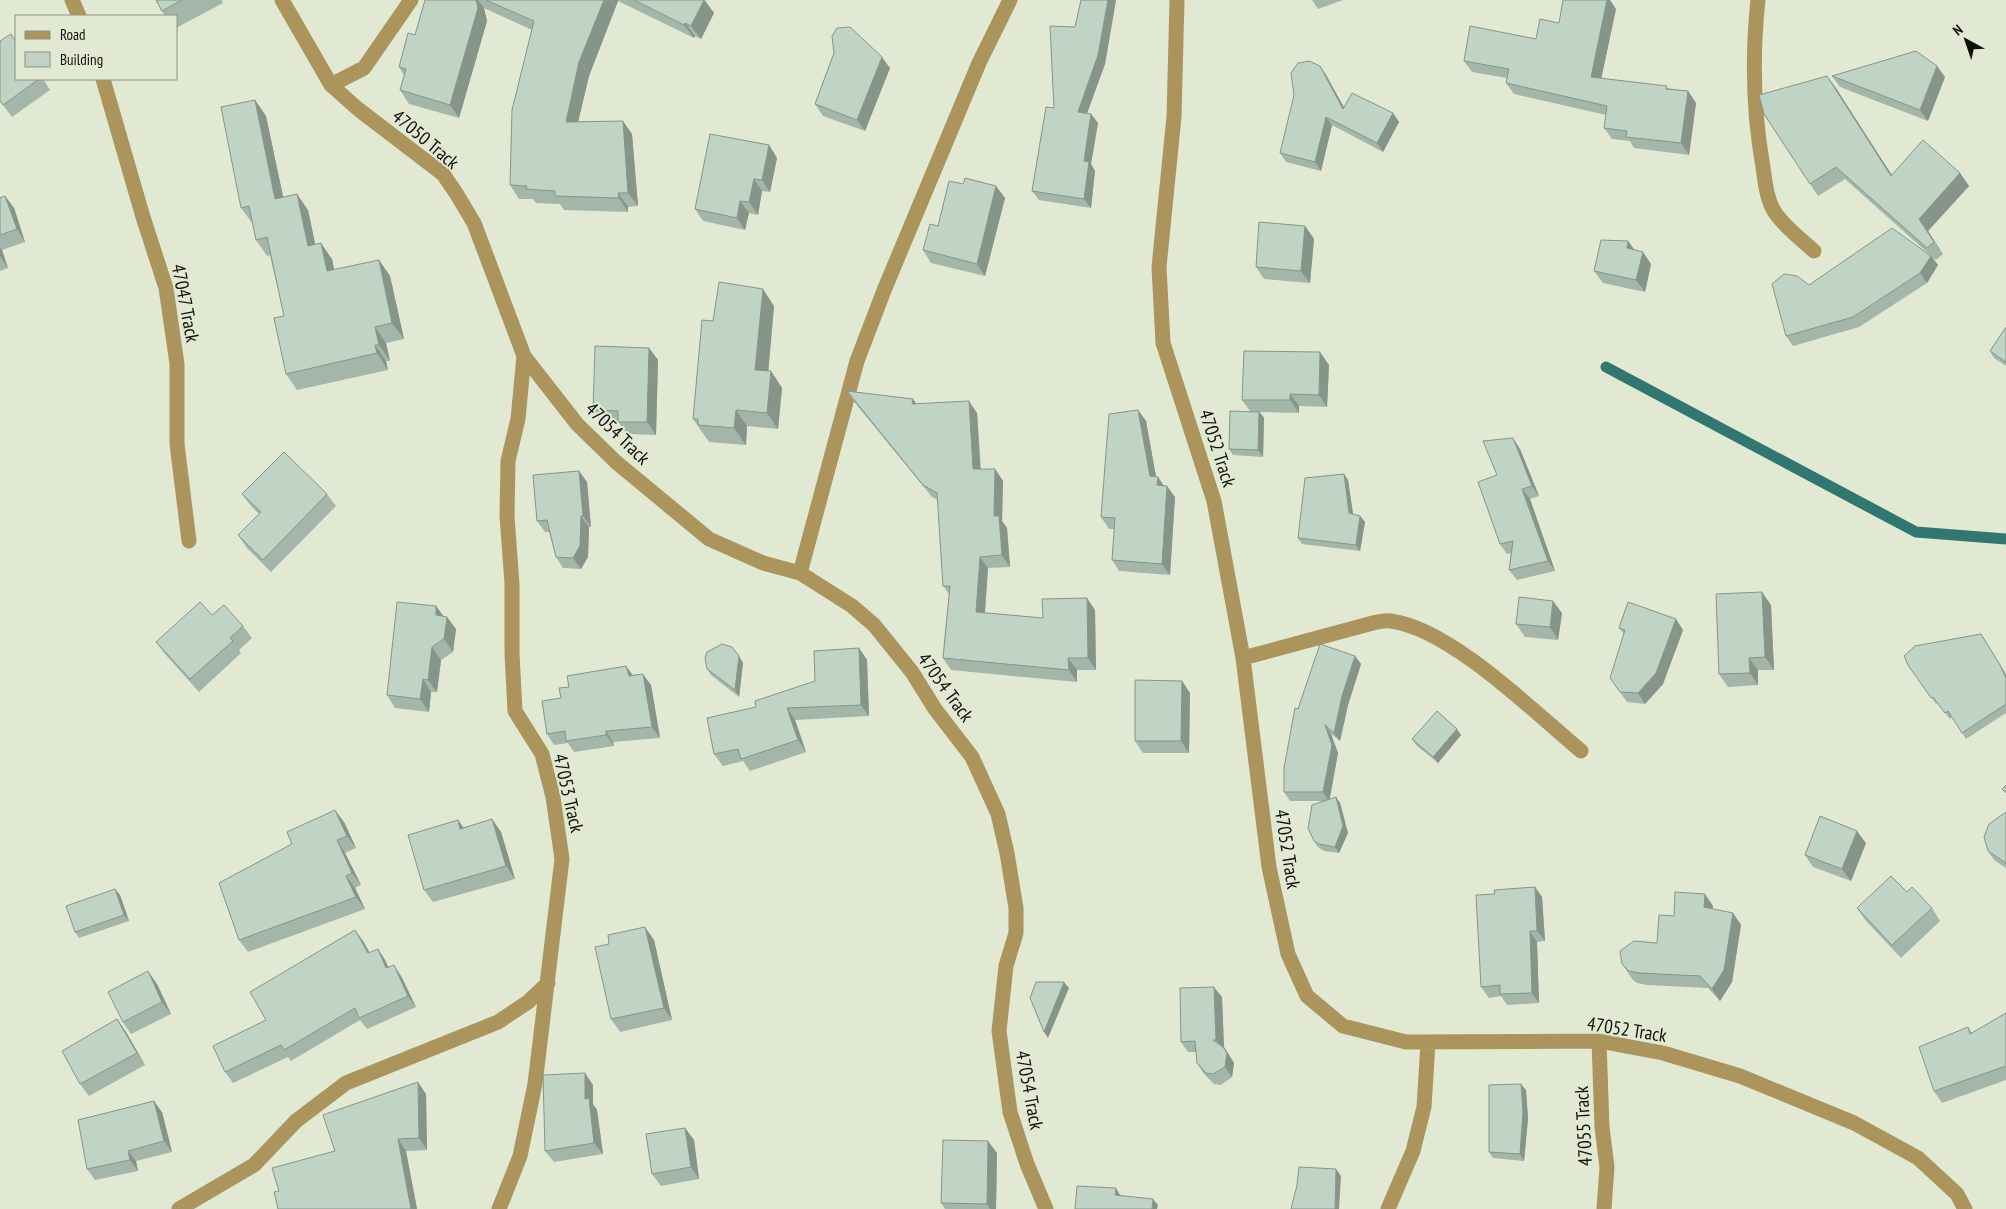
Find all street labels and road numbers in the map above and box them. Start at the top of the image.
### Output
street label: 47050 Track [388,104,465,174]
street label: 47047 Track [167,262,205,345]
street label: 47054 Track [581,397,656,470]
street label: 47052 Track [1194,406,1242,490]
street label: 47054 Track [913,648,980,727]
street label: 47053 Track [548,751,590,835]
street label: 47052 Track [1270,808,1306,891]
street label: 47052 Track [1586,1011,1669,1047]
street label: 47054 Track [1011,1048,1050,1132]
street label: 47055 Track [1569,1085,1597,1167]

